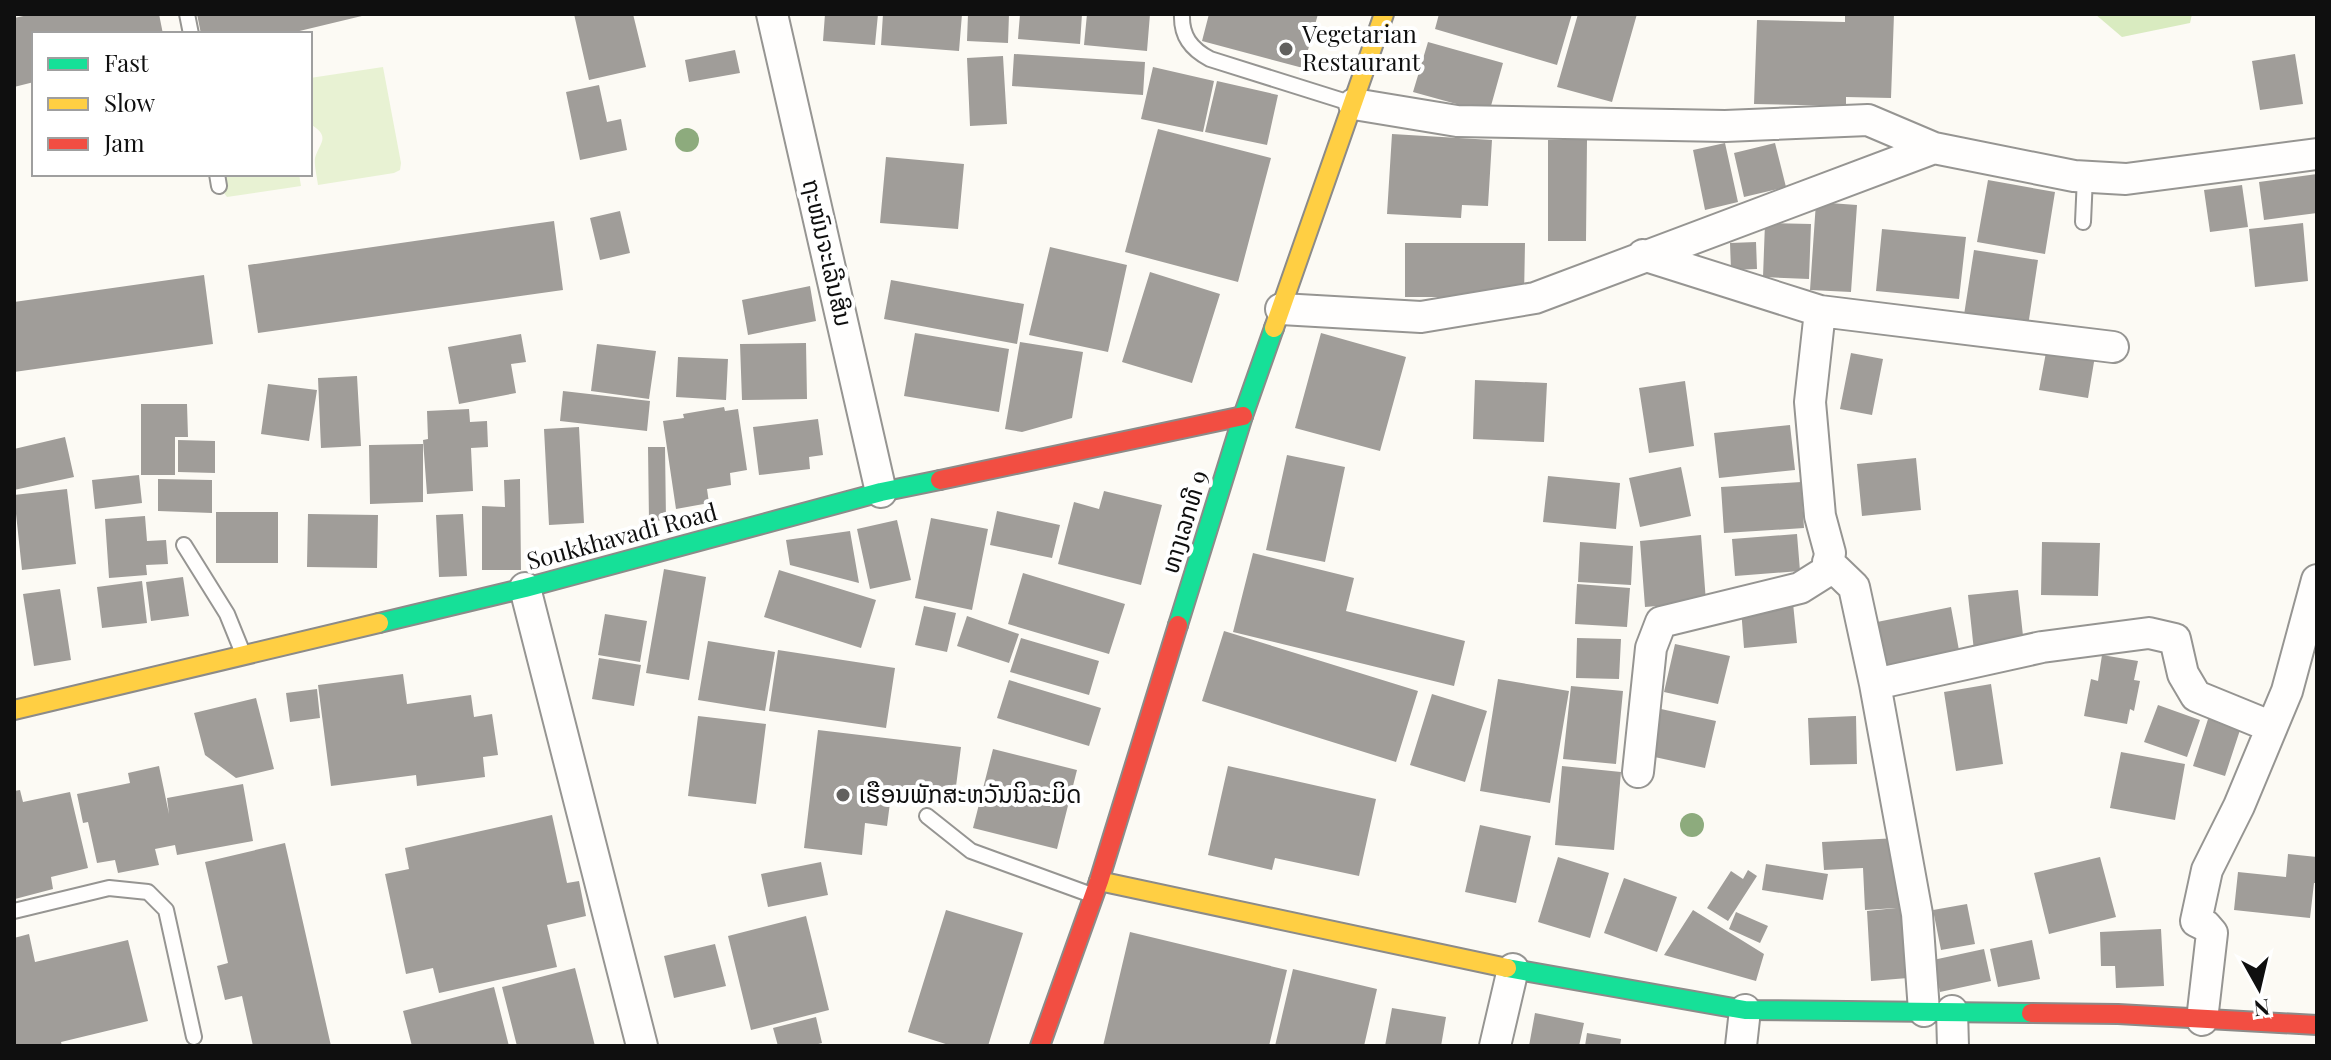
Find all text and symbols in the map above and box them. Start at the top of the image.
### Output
place label: Vegetarian Restaurant [1301,17,1421,77]
legend [32,32,312,176]
marker: Vegetarian Restaurant [1277,40,1295,58]
text: Fast [104,46,149,78]
text: Slow [104,86,156,118]
text: Jam [103,126,145,158]
street label: ຖະໜົນຈະເລີນສິນ [796,176,861,330]
street label: ທາງເລກທີ 9 [1152,466,1214,577]
street label: Soukkhavadi Road [523,494,720,576]
place label: ເຮືອນພັກສະຫວັນນິລະມິດ [859,777,1082,809]
marker: ເຮືອນພັກສະຫວັນນິລະມິດ [834,786,852,804]
north arrow [2219,948,2299,1028]
text: N [2252,993,2272,1025]

